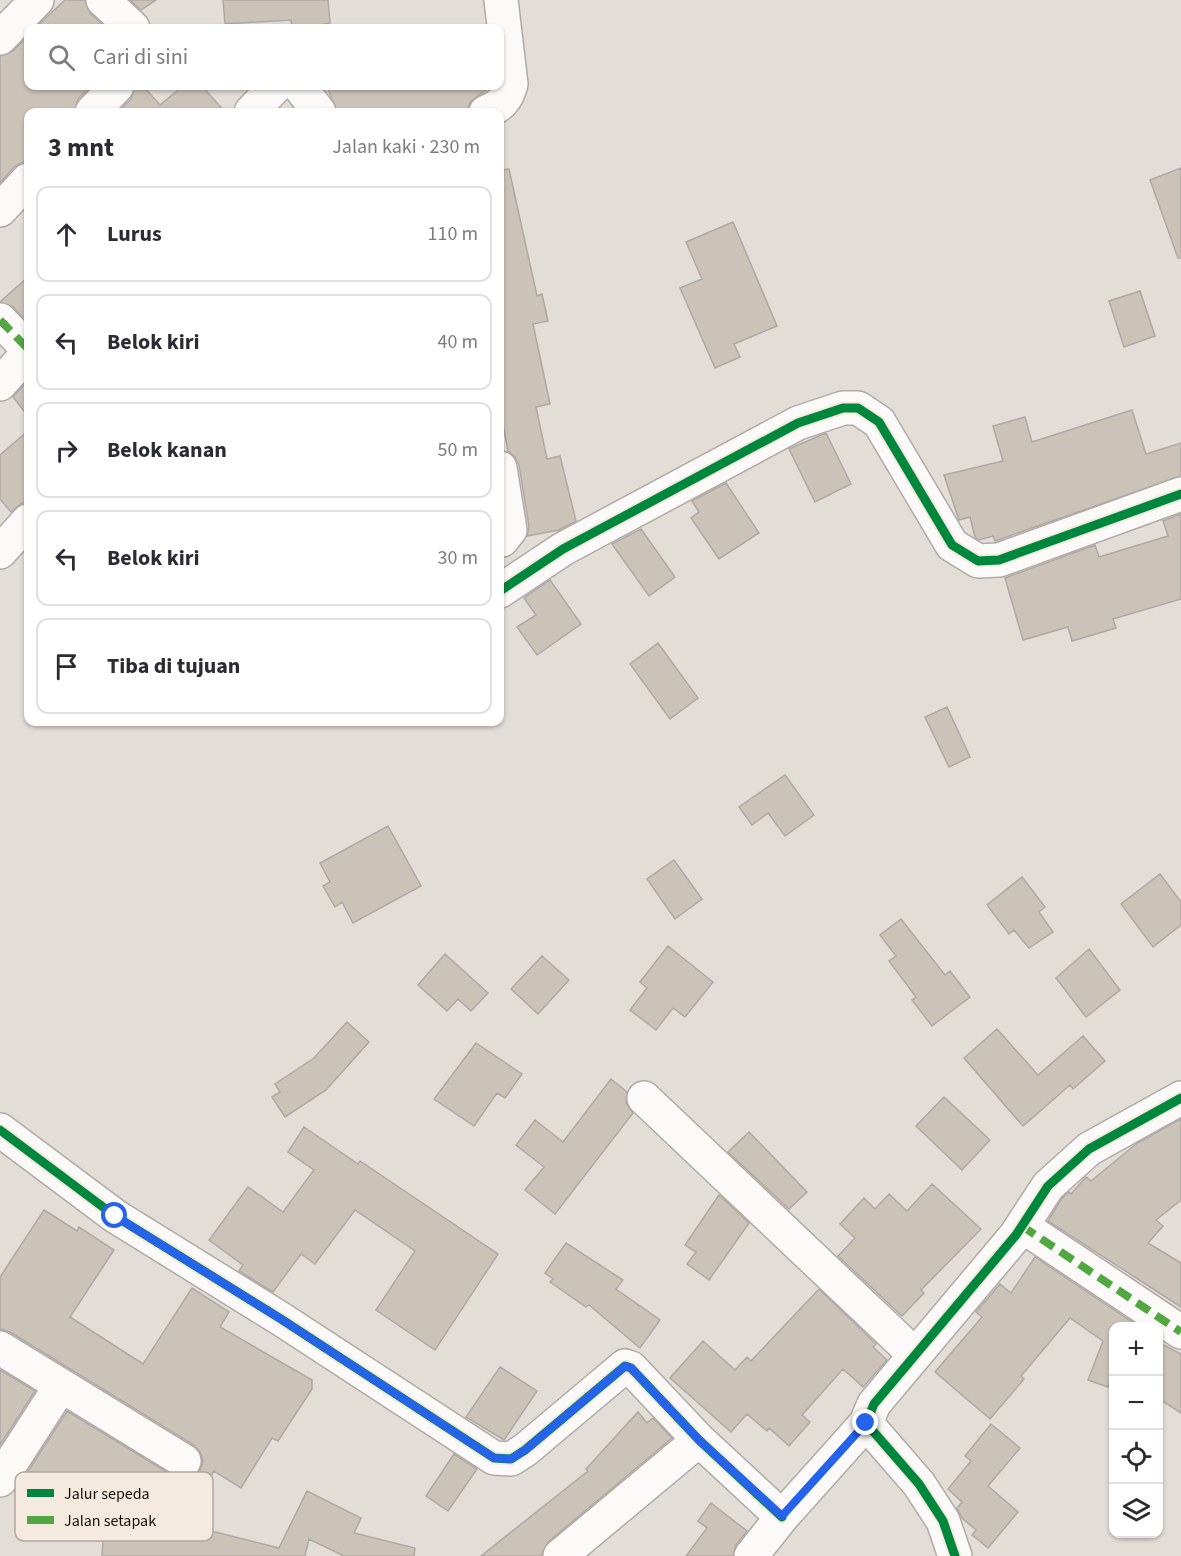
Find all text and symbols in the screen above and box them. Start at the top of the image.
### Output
search box [24,24,504,90]
icon: search [45,41,78,74]
text: Cari di sini [93,41,188,73]
text: 3 mnt [48,129,114,166]
text: Jalan kaki · 230 m [332,133,480,161]
icon: ahead [50,218,83,251]
text: Lurus [107,218,162,250]
text: 110 m [428,220,478,248]
icon: left [50,326,83,359]
text: Belok kiri [107,326,200,358]
text: 40 m [438,328,478,356]
icon: right [50,434,83,467]
text: Belok kanan [107,434,227,466]
text: 50 m [438,436,478,464]
icon: left [50,542,83,575]
text: Belok kiri [107,542,200,574]
text: 30 m [438,544,478,572]
icon: arrive [50,650,83,683]
text: Tiba di tujuan [107,650,240,682]
route start [101,1202,127,1228]
map controls [1109,1322,1163,1538]
button: + [1109,1322,1163,1376]
button: − [1109,1376,1163,1430]
route end [852,1409,878,1435]
button: locate [1109,1430,1163,1484]
legend [15,1472,213,1541]
text: Jalur sepeda [64,1483,150,1505]
button: layers [1109,1484,1163,1538]
text: Jalan setapak [64,1510,156,1532]

